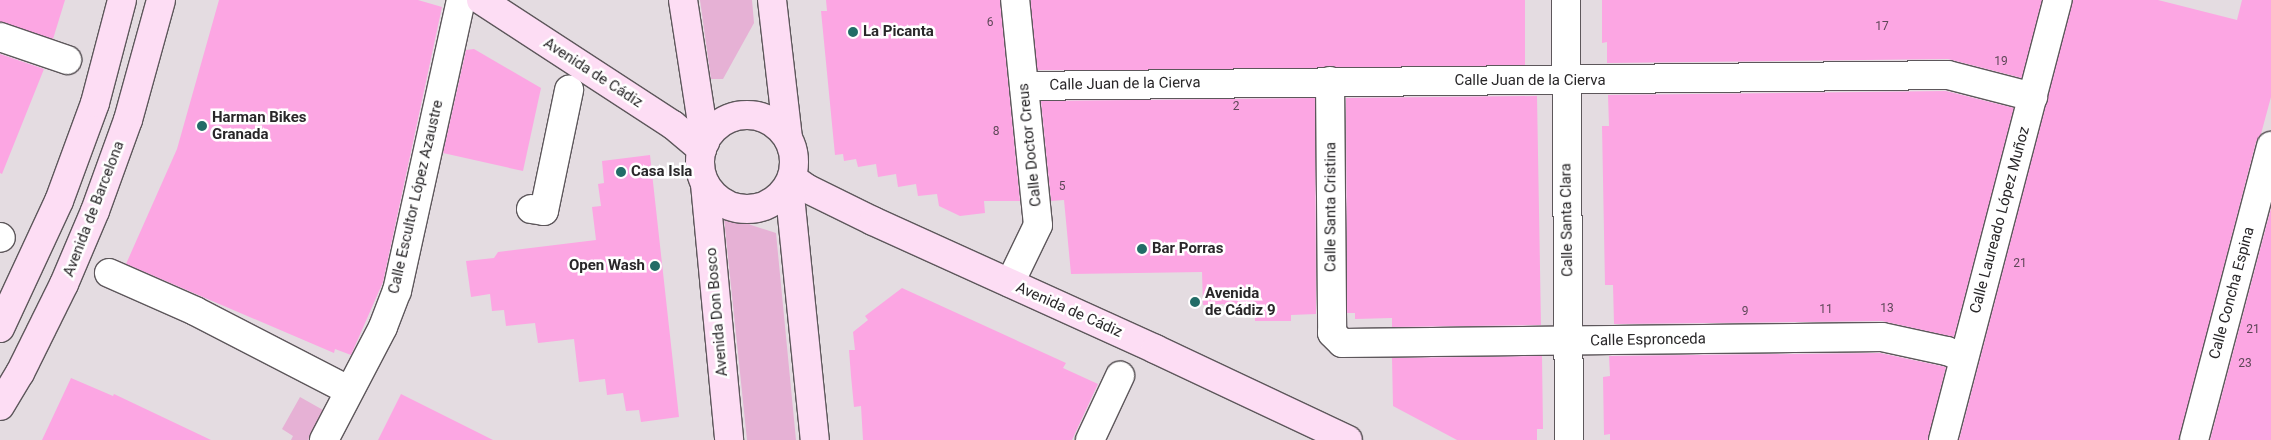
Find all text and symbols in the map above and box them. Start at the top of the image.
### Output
house number: 6 [987,16,993,30]
house number: 17 [1875,20,1889,34]
place label: La Picanta [863,23,934,41]
marker: La Picanta [847,26,859,38]
street label: Avenida de Cádiz [540,34,646,112]
house number: 19 [1994,55,2008,69]
street label: Calle Juan de la Cierva [1454,72,1606,90]
street label: Calle Juan de la Cierva [1049,74,1201,94]
street label: Calle Doctor Creus [1015,82,1045,208]
street label: Calle Escultor López Azaustre [385,98,447,296]
house number: 2 [1233,100,1239,114]
place label: Harman Bikes Granada [212,108,306,143]
marker: Harman Bikes Granada [196,120,208,132]
house number: 8 [993,125,999,139]
street label: Calle Laureado López Muñoz [1966,125,2034,315]
street label: Avenida de Barcelona [60,139,128,279]
street label: Calle Santa Cristina [1322,142,1340,272]
place label: Casa Isla [631,163,692,181]
street label: Calle Santa Clara [1557,163,1577,277]
marker: Casa Isla [615,166,627,178]
house number: 5 [1059,180,1065,194]
street label: Calle Concha Espina [2206,225,2258,361]
place label: Bar Porras [1152,240,1223,258]
marker: Bar Porras [1136,243,1148,255]
street label: Avenida Don Bosco [702,247,732,377]
place label: Open Wash [569,257,645,275]
house number: 21 [2013,257,2027,271]
marker: Open Wash [649,260,661,272]
street label: Avenida de Cádiz [1013,279,1125,341]
place label: Avenida de Cádiz 9 [1205,284,1275,319]
marker: Avenida de Cádiz 9 [1189,296,1201,308]
house number: 13 [1880,302,1894,316]
house number: 11 [1819,303,1833,317]
house number: 9 [1742,305,1748,319]
house number: 21 [2246,323,2260,337]
street label: Calle Espronceda [1590,330,1706,350]
house number: 23 [2238,357,2252,371]

